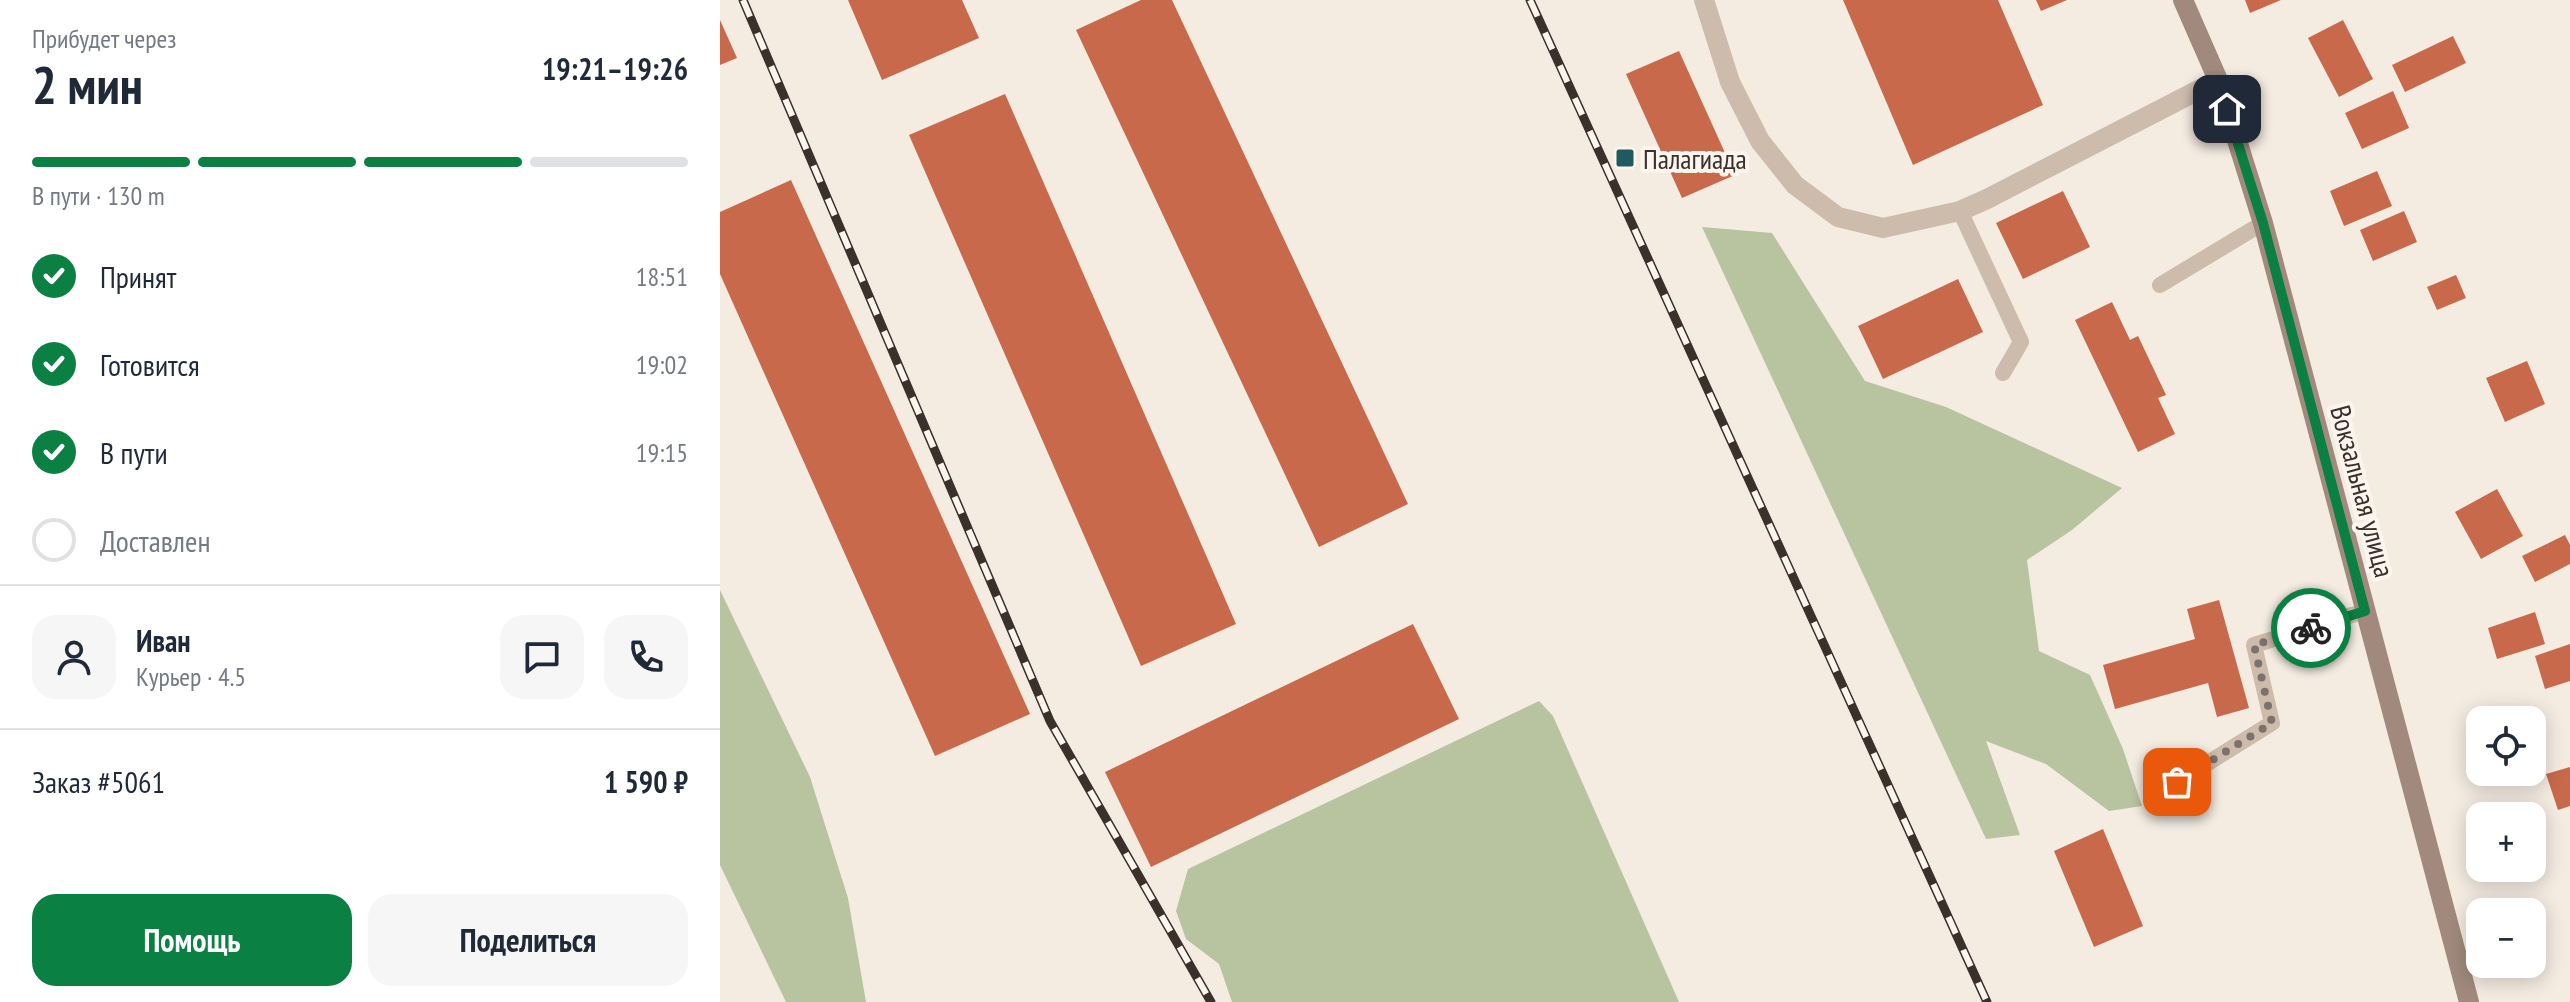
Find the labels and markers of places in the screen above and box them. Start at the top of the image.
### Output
pin [2193,75,2261,143]
place label: Палагиада [1643,140,1747,177]
marker: Палагиада [1614,147,1636,169]
pin [2143,748,2211,816]

